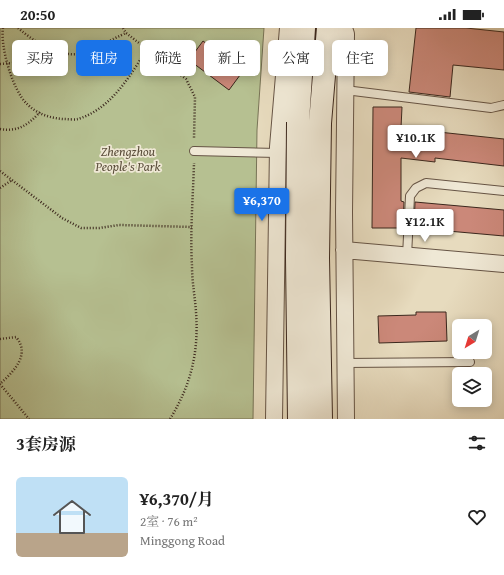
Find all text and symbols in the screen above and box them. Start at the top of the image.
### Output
text: 20:50 [20,4,55,25]
chip: 买房 [12,40,68,76]
chip: 租房 [76,40,132,76]
chip: 筛选 [140,40,196,76]
chip: 新上 [204,40,260,76]
chip: 公寓 [268,40,324,76]
chip: 住宅 [332,40,388,76]
pin: ¥10.1K [383,125,449,159]
text: ¥10.1K [397,128,435,147]
park label: Zhengzhou People's Park [95,142,161,176]
pin: ¥6,370 [229,188,295,222]
text: ¥6,370 [243,191,281,210]
pin: ¥12.1K [392,209,458,243]
text: ¥12.1K [406,212,444,231]
north arrow [452,319,492,359]
map controls [452,319,492,407]
button: layers [452,367,492,407]
text: 3套房源 [16,431,76,456]
icon: filters [466,432,488,454]
text: ¥6,370/月 [140,486,214,511]
icon: home [48,493,96,541]
icon: heart [466,506,488,528]
text: 2室 · 76 m² [140,512,198,531]
text: Minggong Road [140,531,225,550]

